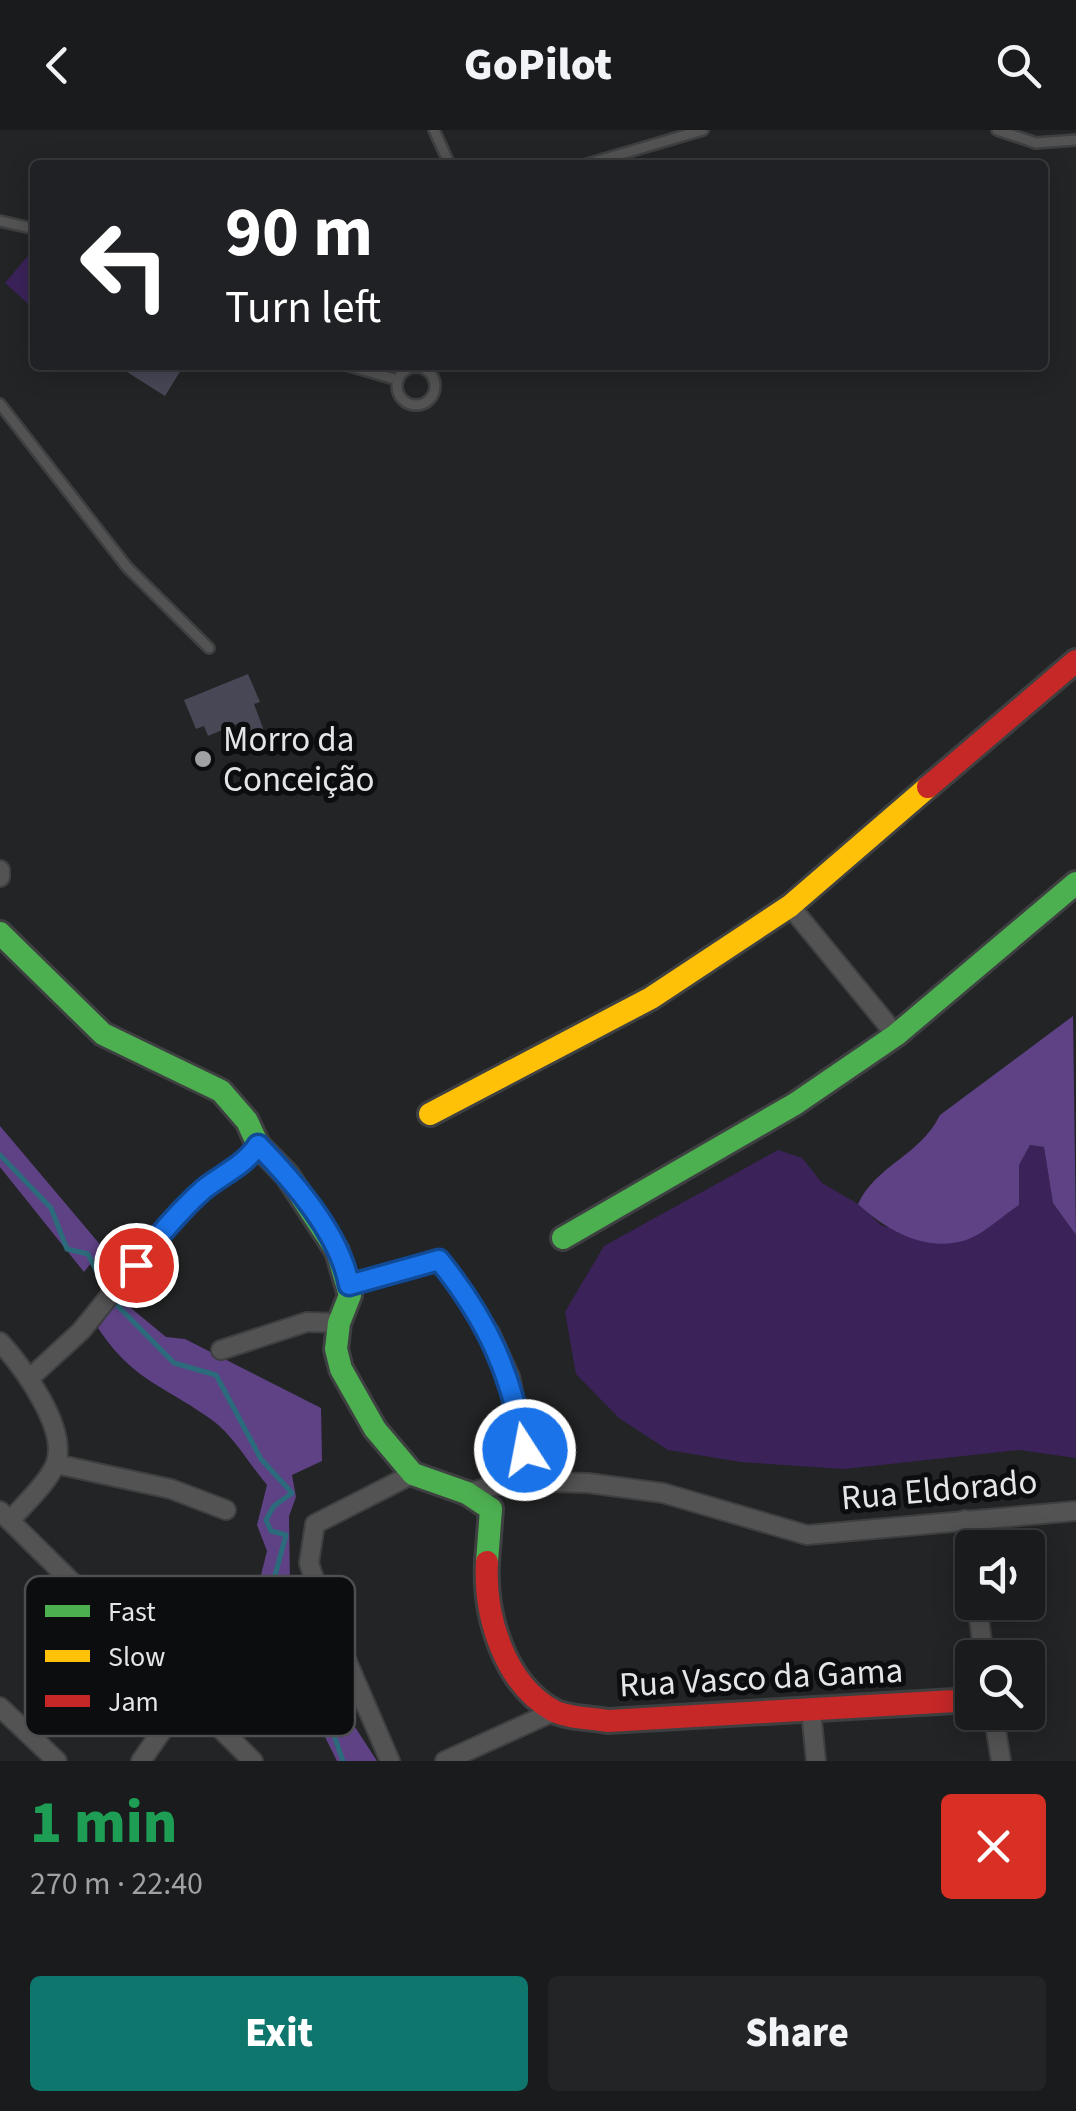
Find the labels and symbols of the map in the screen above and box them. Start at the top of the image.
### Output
place label: Morro da Conceição [223,715,375,805]
marker: Morro da Conceição [192,748,214,770]
pin [94,1223,179,1308]
position arrow [473,1398,577,1502]
street label: Rua Eldorado [839,1457,1039,1523]
legend [25,1576,355,1736]
text: Fast [108,1592,156,1632]
text: Slow [108,1637,165,1677]
street label: Rua Vasco da Gama [618,1646,904,1710]
text: Jam [108,1682,159,1722]

